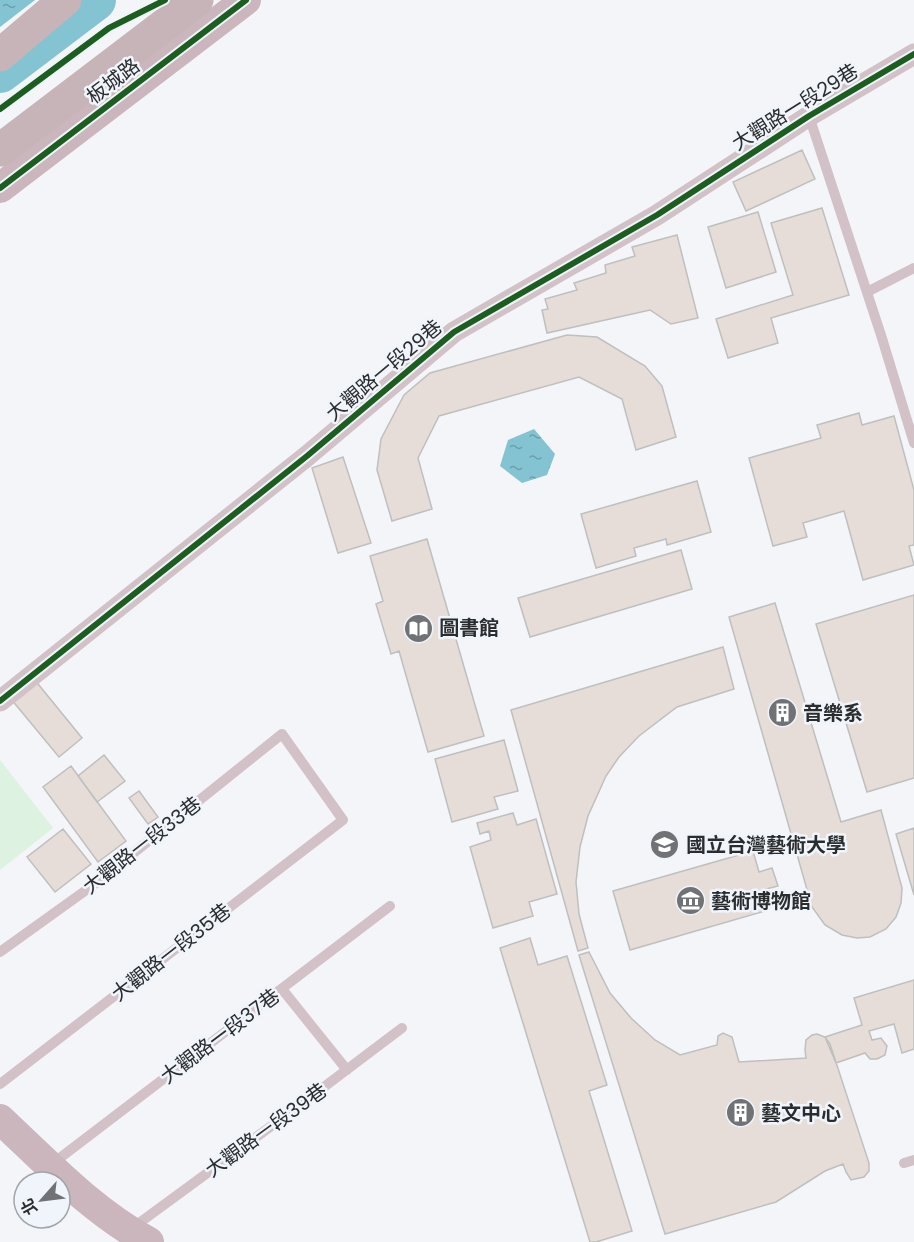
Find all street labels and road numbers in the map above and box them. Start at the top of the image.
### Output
street label: 板城路 [81,52,145,110]
street label: 大觀路一段29巷 [726,57,864,157]
street label: 大觀路一段29巷 [320,313,448,427]
street label: 大觀路一段33巷 [77,790,207,900]
street label: 大觀路一段35巷 [106,897,236,1007]
street label: 大觀路一段37巷 [155,982,285,1090]
street label: 大觀路一段39巷 [199,1076,333,1184]

